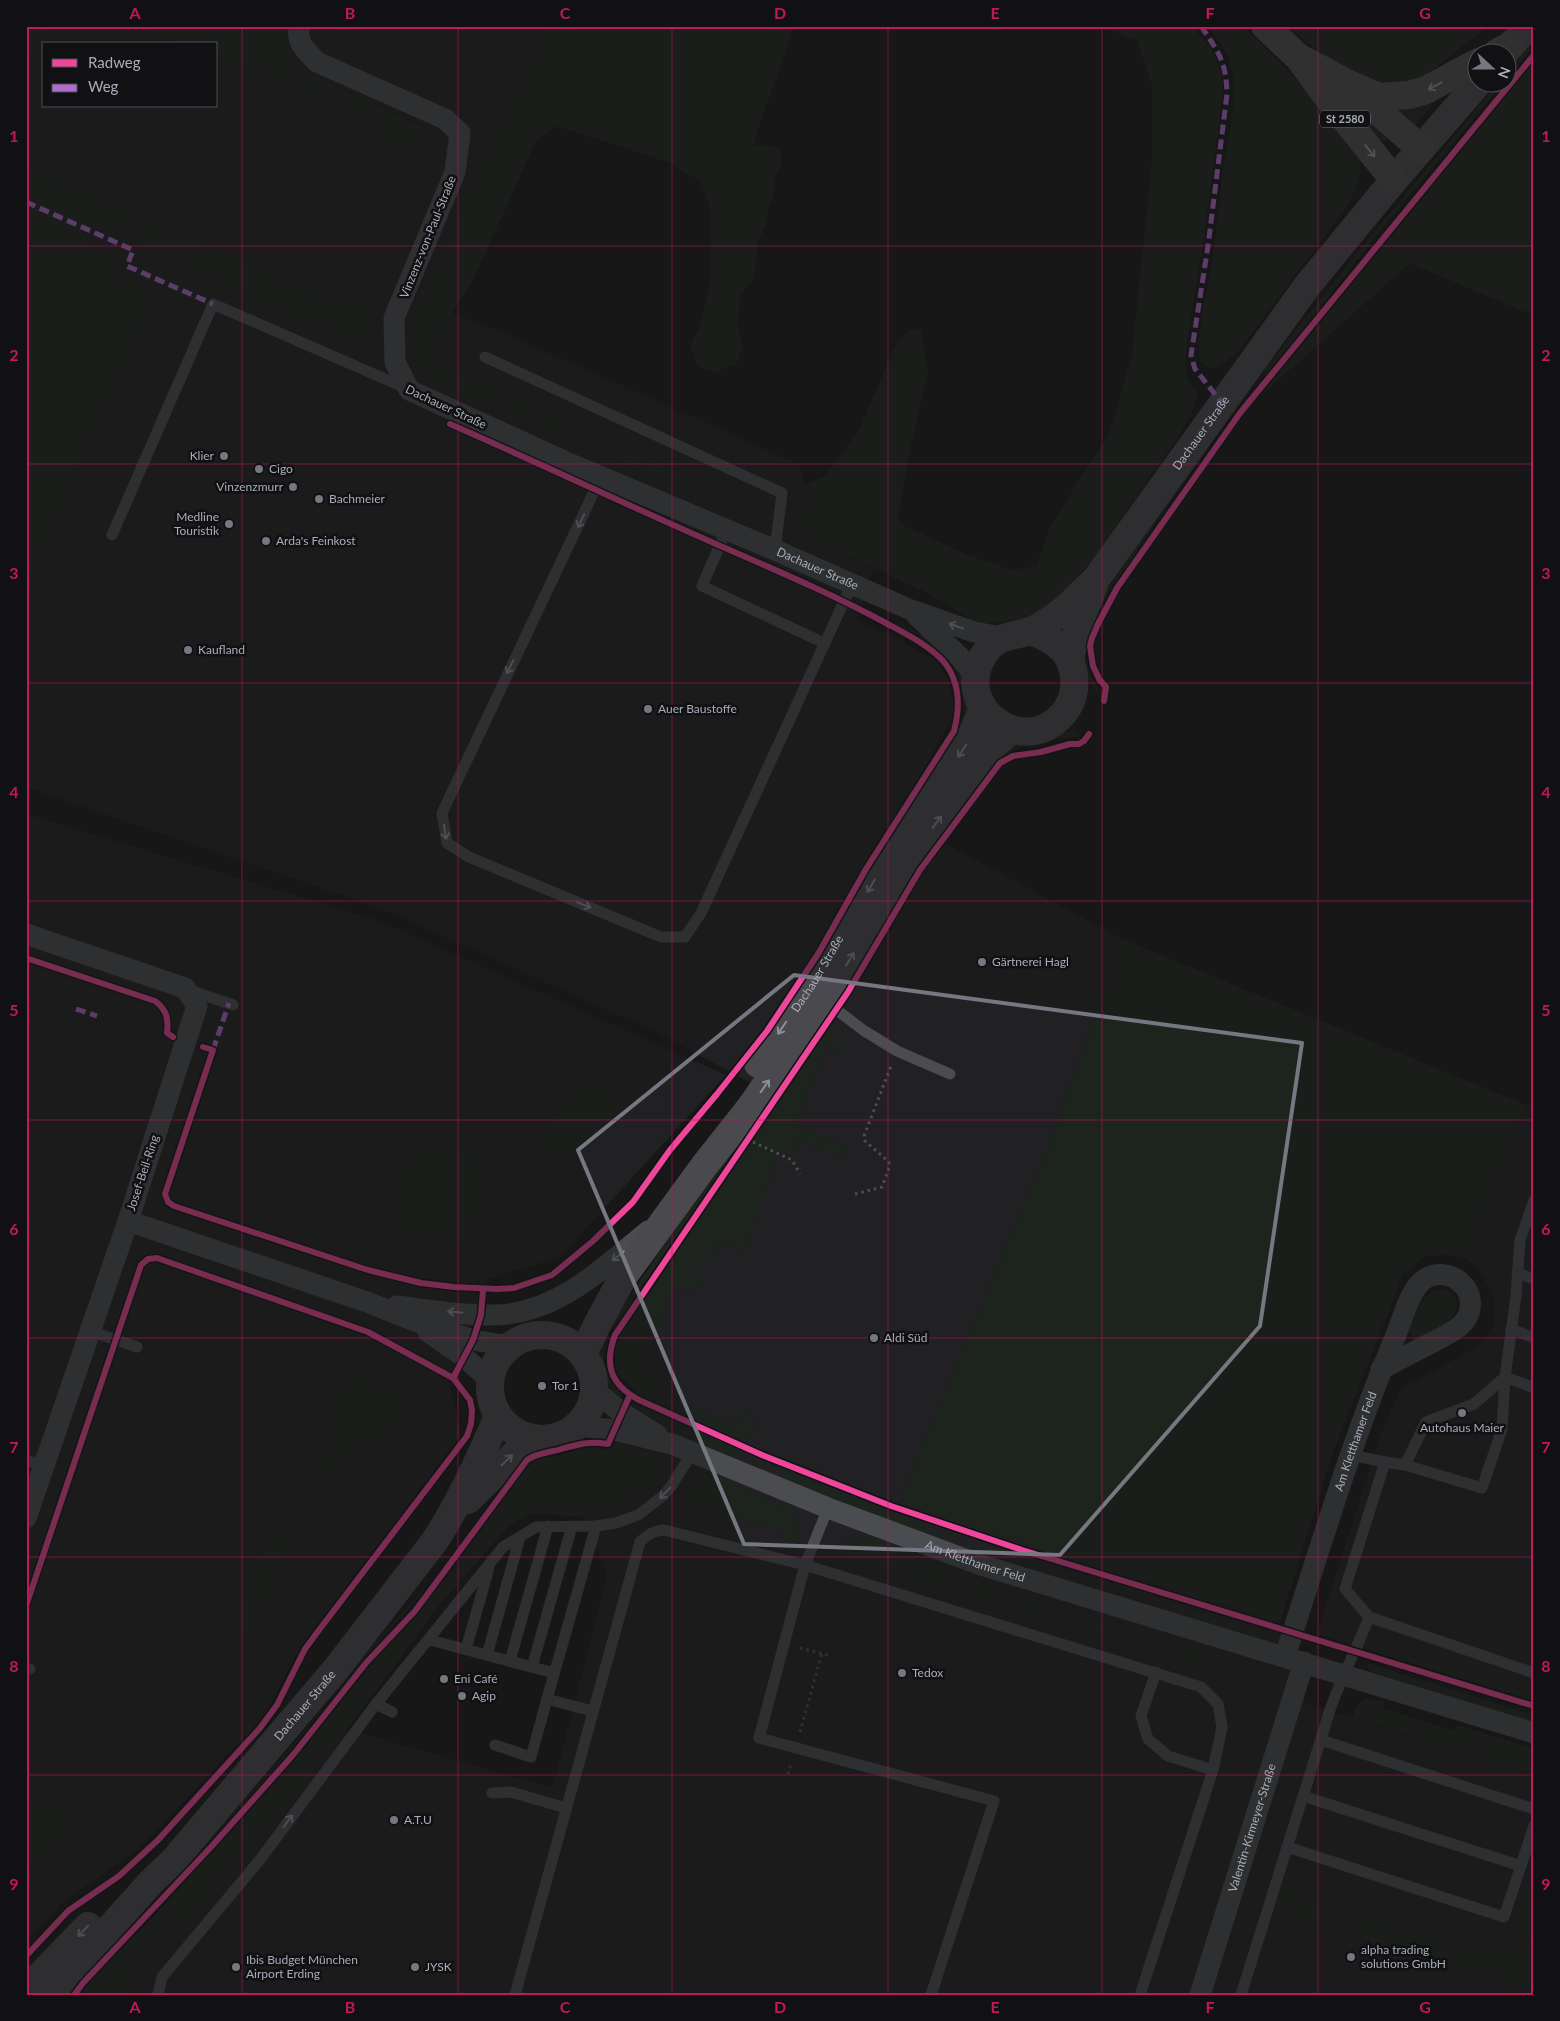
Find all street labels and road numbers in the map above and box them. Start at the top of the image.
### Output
road number: St 2580 [1320,110,1370,128]
street label: Vinzenz-von-Paul-Straße [396,173,459,300]
street label: Dachauer Straße [403,381,489,432]
street label: Dachauer Straße [1169,393,1232,473]
street label: Dachauer Straße [775,544,861,593]
street label: Dachauer Straße [788,932,846,1015]
street label: Josef-Beil-Ring [123,1133,162,1213]
street label: Am Kletthamer Feld [1331,1389,1380,1493]
street label: Am Kletthamer Feld [923,1537,1027,1585]
street label: Dachauer Straße [271,1667,339,1743]
street label: Valentin-Kirmeyer-Straße [1225,1762,1279,1894]

